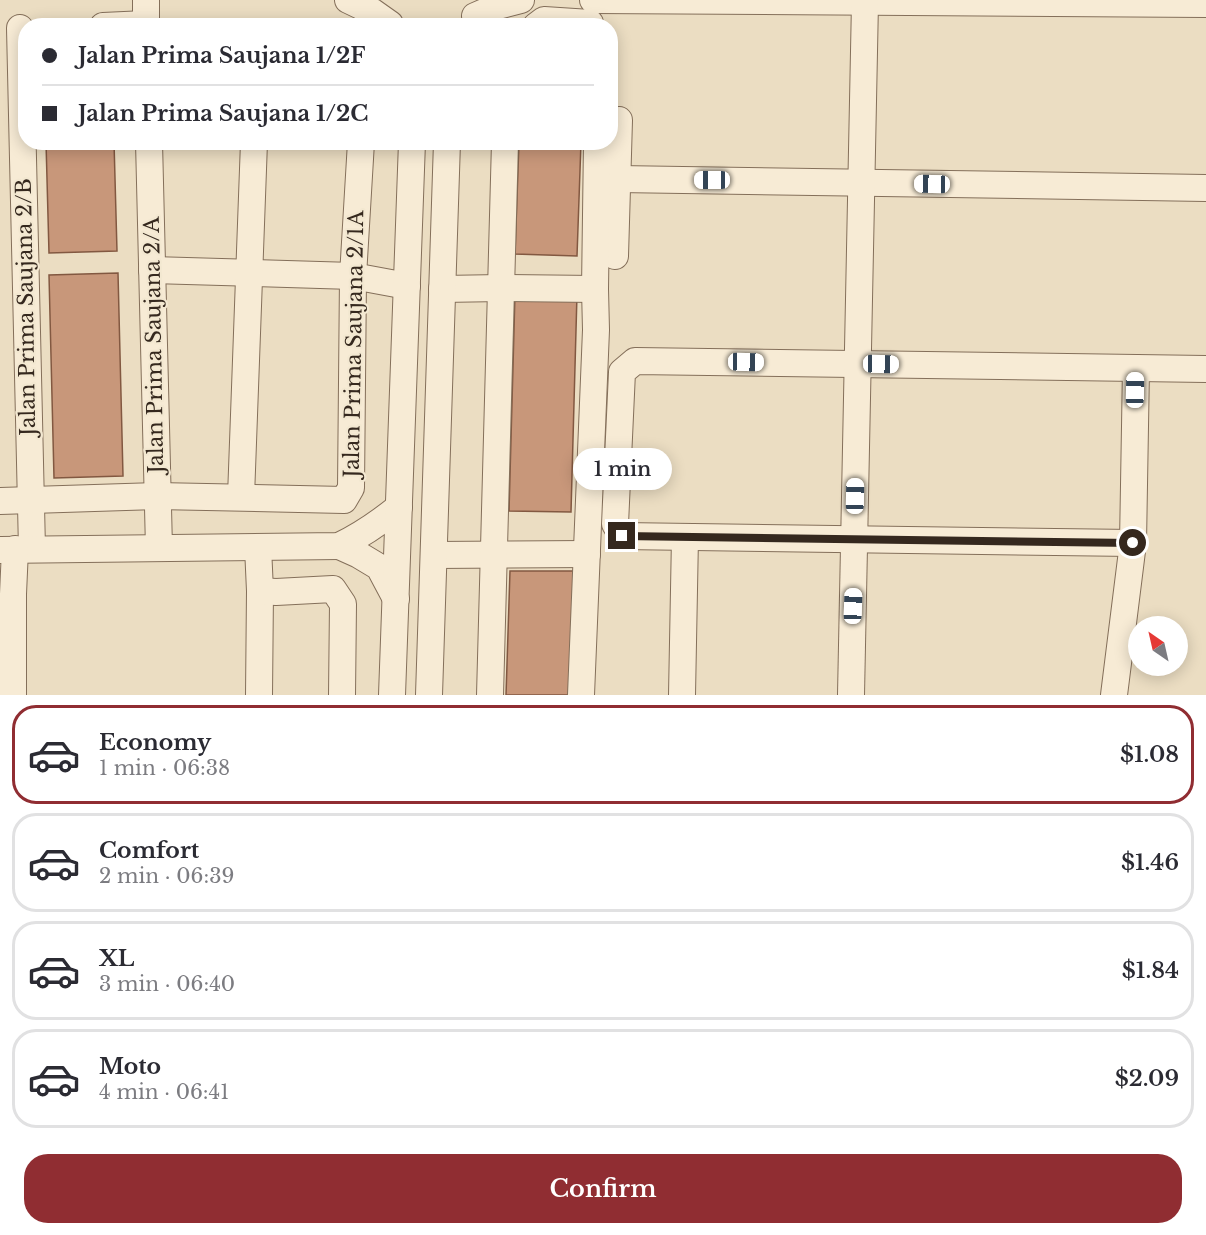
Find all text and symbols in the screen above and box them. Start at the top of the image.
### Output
text: Jalan Prima Saujana 1/2F [78,42,366,69]
text: Jalan Prima Saujana 1/2C [78,100,368,127]
car [694,171,730,189]
car [914,175,950,193]
street label: Jalan Prima Saujana 2/B [11,178,41,439]
street label: Jalan Prima Saujana 2/1A [339,209,369,481]
street label: Jalan Prima Saujana 2/A [139,216,169,477]
car [728,353,764,371]
car [863,355,899,373]
car [1126,372,1144,408]
callout: 1 min [572,449,672,491]
text: 1 min [594,457,651,481]
car [846,478,864,514]
route end [608,522,635,549]
route start [1119,529,1146,556]
car [843,588,863,624]
north arrow [1128,616,1188,676]
map controls [1128,616,1188,676]
icon: car [27,728,81,782]
text: Economy [99,729,211,756]
text: $1.08 [1120,741,1179,768]
text: 1 min · 06:38 [99,756,230,780]
icon: car [27,836,81,890]
text: Comfort [99,837,199,864]
text: $1.46 [1121,849,1179,876]
text: 2 min · 06:39 [99,864,234,888]
icon: car [27,944,81,998]
text: XL [99,945,134,972]
text: $1.84 [1122,957,1179,984]
text: 3 min · 06:40 [99,972,235,996]
icon: car [27,1052,81,1106]
text: Moto [99,1053,161,1080]
text: $2.09 [1115,1065,1179,1092]
text: 4 min · 06:41 [99,1080,229,1104]
button: Confirm [24,1154,1182,1223]

